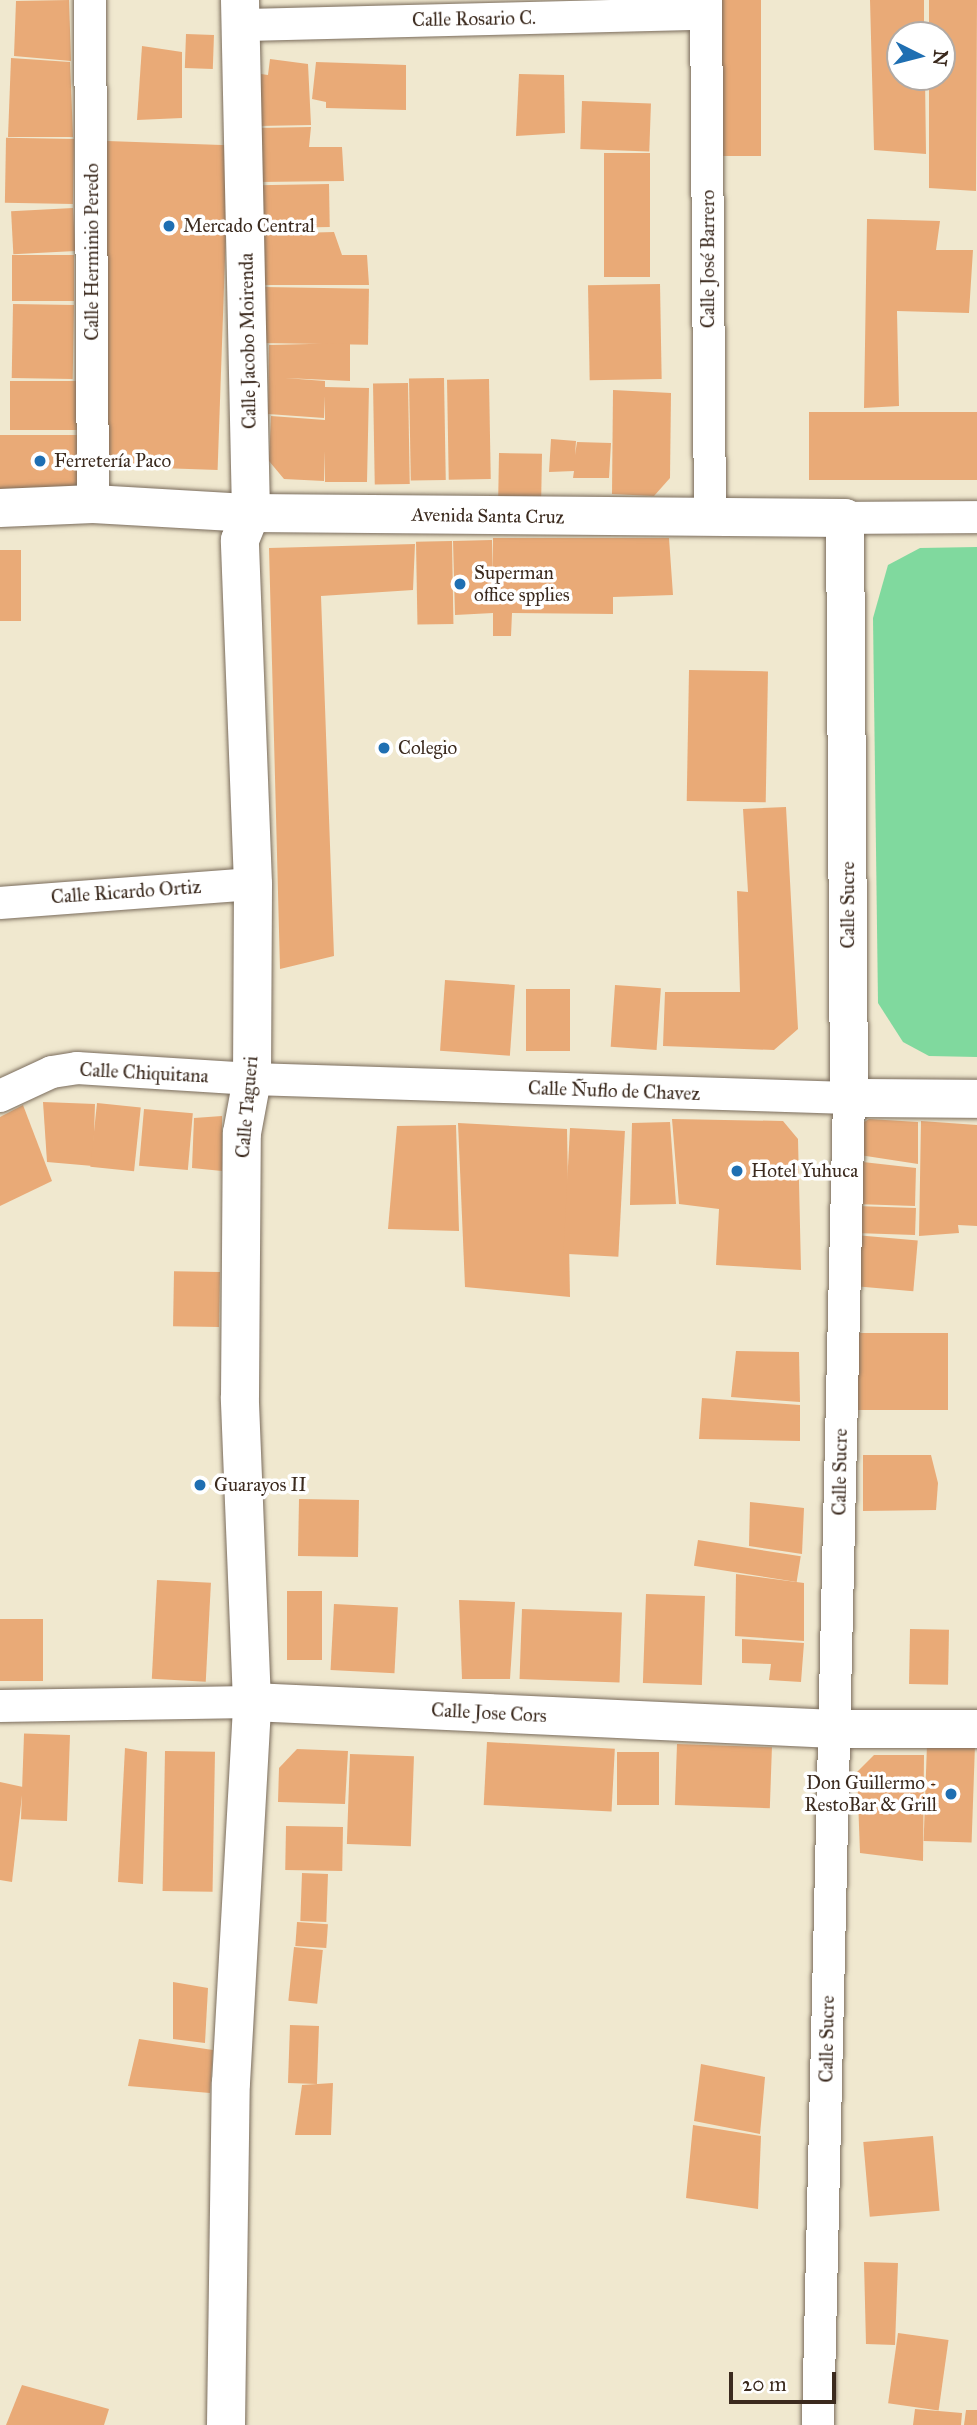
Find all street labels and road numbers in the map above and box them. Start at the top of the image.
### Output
street label: Calle Rosario C. [412,7,536,31]
street label: Calle Herminio Peredo [81,163,103,341]
street label: Calle José Barrero [697,190,719,328]
street label: Calle Jacobo Moirenda [235,253,261,429]
street label: Avenida Santa Cruz [411,503,565,529]
street label: Calle Sucre [837,861,859,949]
street label: Calle Ricardo Ortiz [50,875,202,909]
street label: Calle Tagueri [231,1055,263,1159]
street label: Calle Chiquitana [79,1058,209,1088]
street label: Calle Ñuflo de Chavez [528,1077,700,1105]
street label: Calle Sucre [828,1428,852,1516]
street label: Calle Jose Cors [431,1699,547,1727]
street label: Calle Sucre [815,1995,839,2083]

